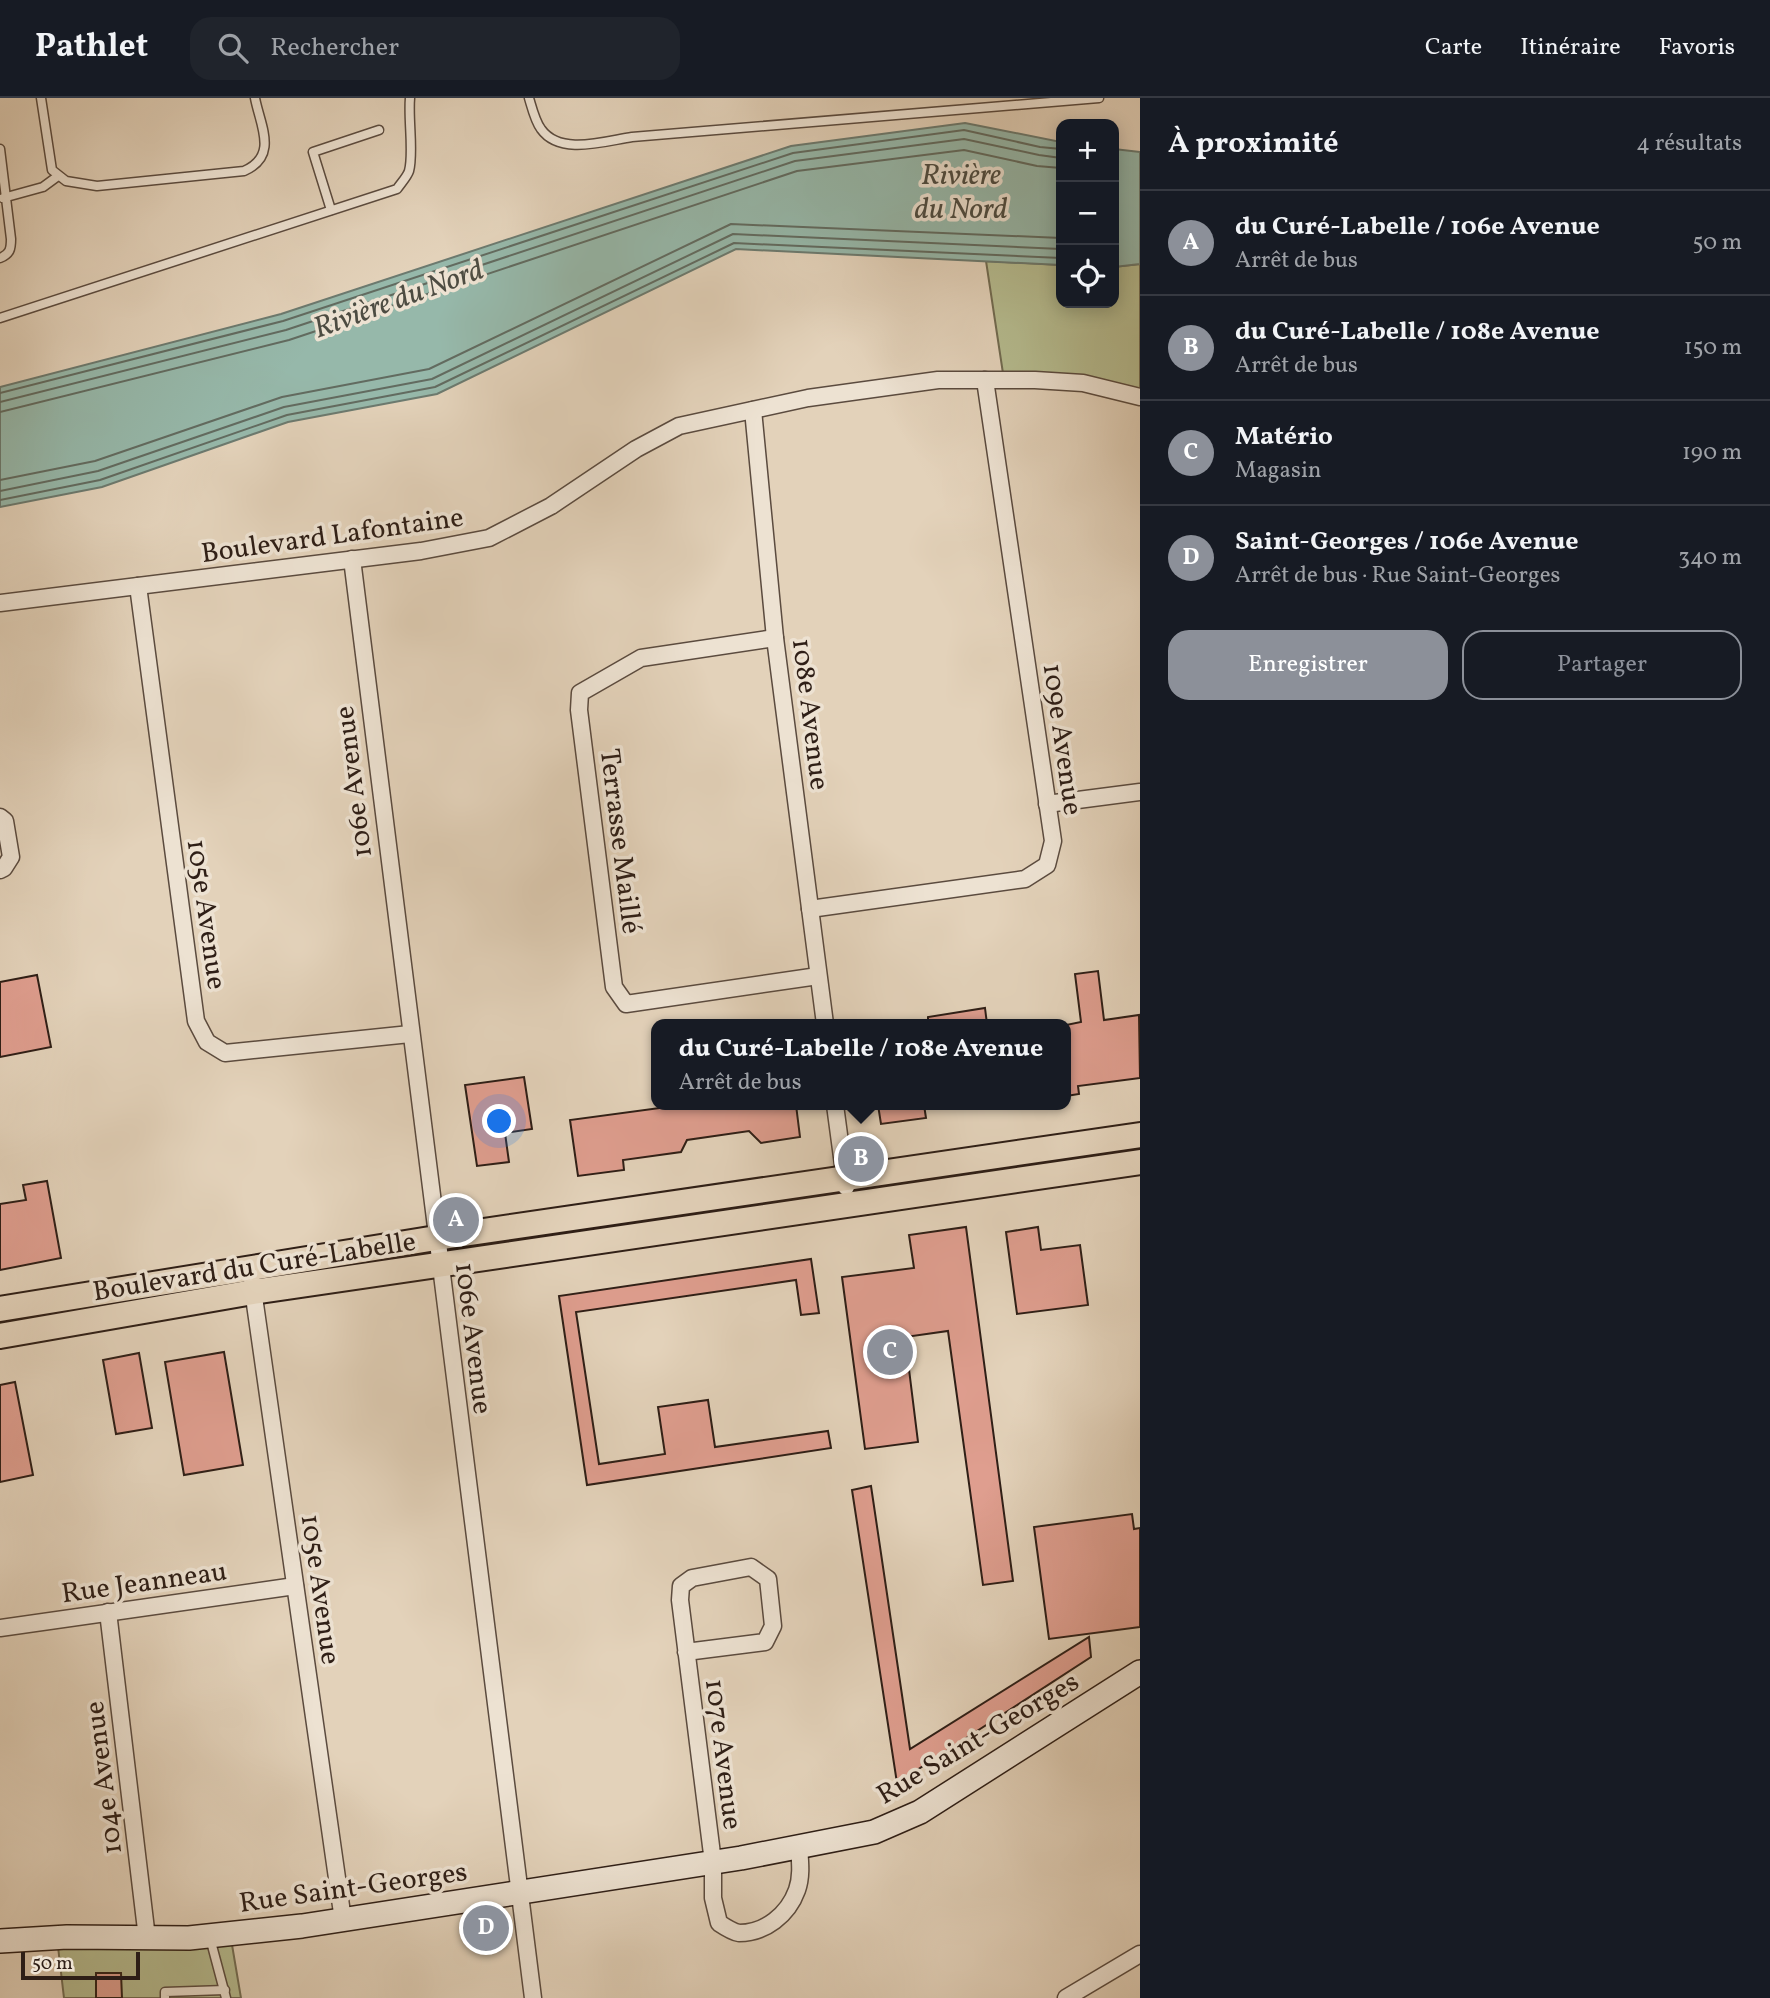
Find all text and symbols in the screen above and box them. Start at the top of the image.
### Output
search box [190,17,680,80]
text: Pathlet [35,25,148,71]
icon: search [214,29,252,67]
text: Rechercher [270,30,399,66]
text: Carte [1425,31,1482,65]
text: Itinéraire [1520,31,1621,65]
text: Favoris [1659,31,1735,65]
map controls [1056,119,1119,308]
button: + [1056,119,1119,182]
text: À proximité [1168,123,1339,165]
text: 4 résultats [1636,128,1742,160]
water label: Rivière du Nord [914,155,1008,231]
button: − [1056,182,1119,245]
text: du Curé-Labelle / 106e Avenue [1235,209,1600,245]
text: A [1183,227,1199,259]
text: 50 m [1693,227,1742,259]
button: locate [1056,245,1119,308]
text: Arrêt de bus [1235,245,1358,277]
water label: Rivière du Nord [308,250,490,350]
text: du Curé-Labelle / 108e Avenue [1235,314,1600,350]
text: B [1183,332,1199,364]
text: 150 m [1684,332,1742,364]
text: Arrêt de bus [1235,350,1358,382]
text: Matério [1235,419,1333,455]
text: C [1184,437,1198,469]
text: 190 m [1682,437,1742,469]
text: Magasin [1235,455,1322,487]
street label: Boulevard Lafontaine [199,499,466,574]
text: Saint-Georges / 106e Avenue [1235,524,1579,560]
text: D [1183,542,1199,574]
text: 340 m [1678,542,1742,574]
text: Arrêt de bus · Rue Saint-Georges [1235,560,1560,592]
button: Enregistrer [1168,630,1448,700]
button: Partager [1462,630,1742,700]
street label: 108e Avenue [781,636,838,792]
street label: 109e Avenue [1032,661,1091,818]
street label: 106e Avenue [326,704,383,860]
street label: Terrasse Maillé [589,746,650,936]
street label: 105e Avenue [176,837,235,992]
popup [651,1019,1071,1110]
text: du Curé-Labelle / 108e Avenue [679,1031,1043,1067]
text: Arrêt de bus [679,1067,802,1099]
your location [482,1104,516,1138]
pin: B [838,1133,884,1185]
pin: A [433,1194,479,1246]
street label: Boulevard du Curé-Labelle [90,1223,419,1312]
street label: 106e Avenue [444,1260,501,1416]
pin: C [867,1326,913,1378]
street label: 105e Avenue [290,1512,349,1667]
street label: Rue Jeanneau [59,1553,230,1614]
street label: Rue Saint-Georges [870,1663,1087,1815]
street label: 107e Avenue [694,1677,751,1832]
street label: 104e Avenue [76,1699,133,1857]
street label: Rue Saint-Georges [237,1853,470,1924]
pin: D [463,1902,509,1954]
scale bar [21,1949,140,1981]
text: 50 m [32,1951,73,1977]

